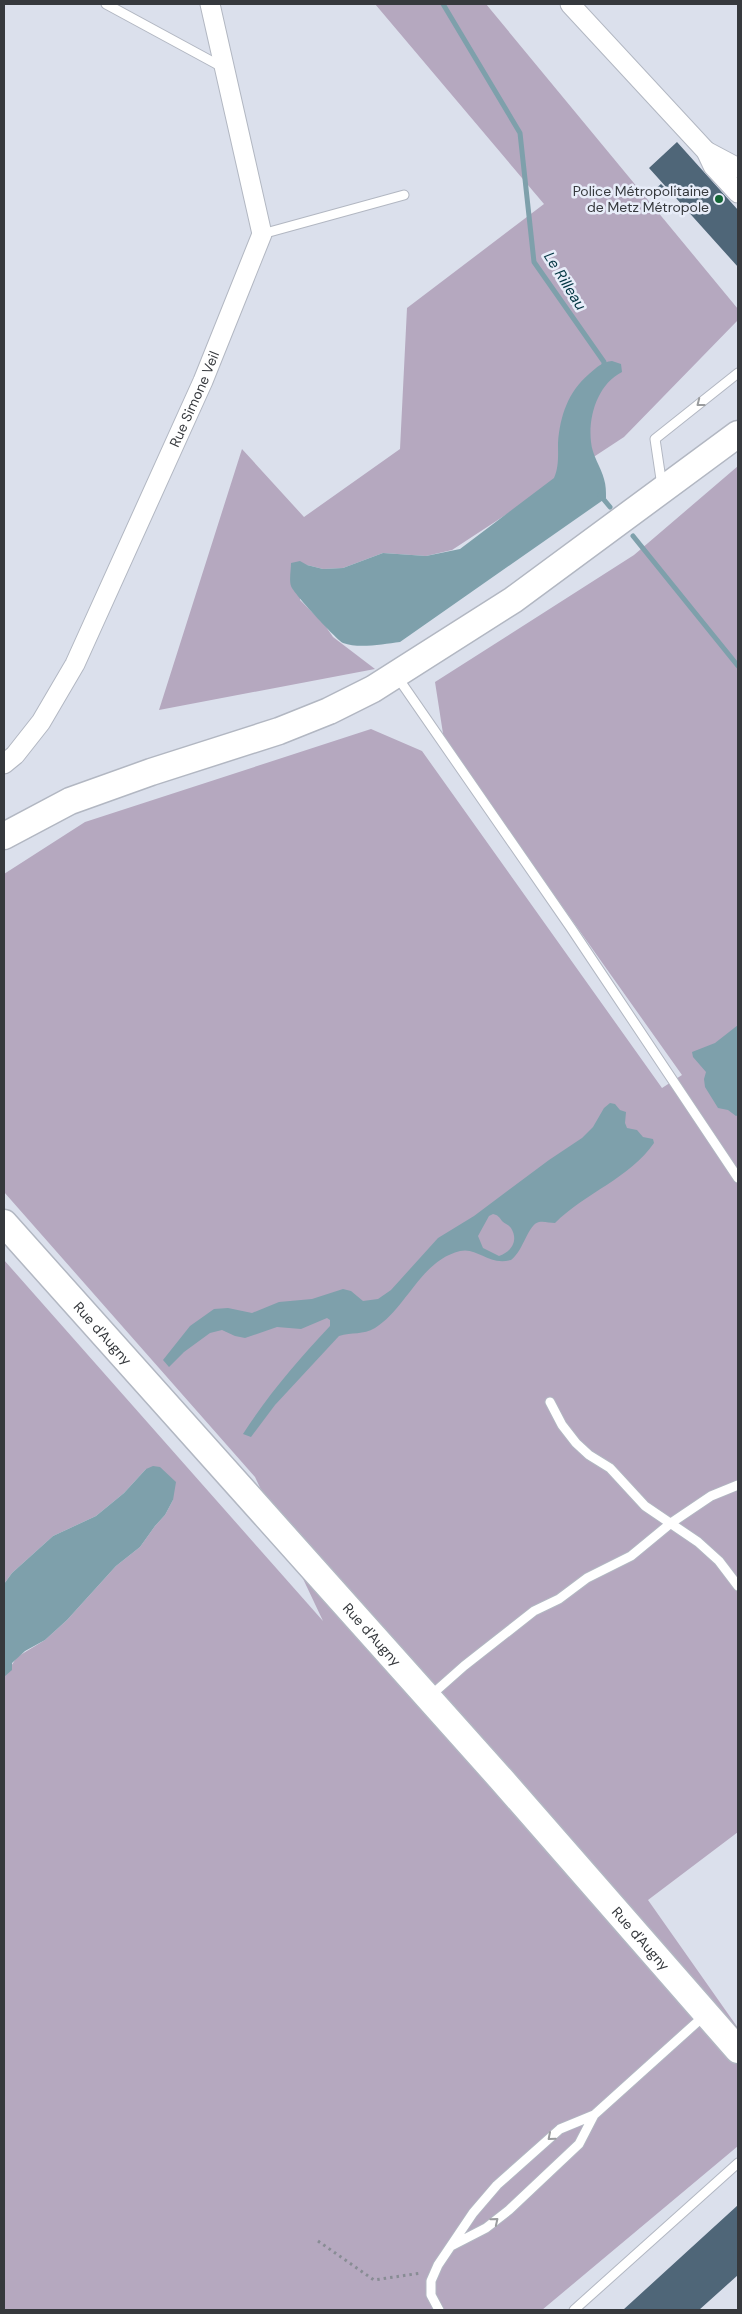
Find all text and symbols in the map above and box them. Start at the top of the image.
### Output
place label: Police Métropolitaine de Metz Métropole [573,182,709,216]
marker: Police Métropolitaine de Metz Métropole [713,193,725,205]
water label: Le Rilleau [539,248,591,314]
street label: Rue Simone Veil [165,348,223,450]
one-way arrow [697,397,706,405]
street label: Rue d'Augny [70,1298,136,1369]
street label: Rue d'Augny [339,1599,405,1670]
street label: Rue d'Augny [608,1903,674,1974]
one-way arrow [548,2131,557,2140]
one-way arrow [489,2219,498,2227]

